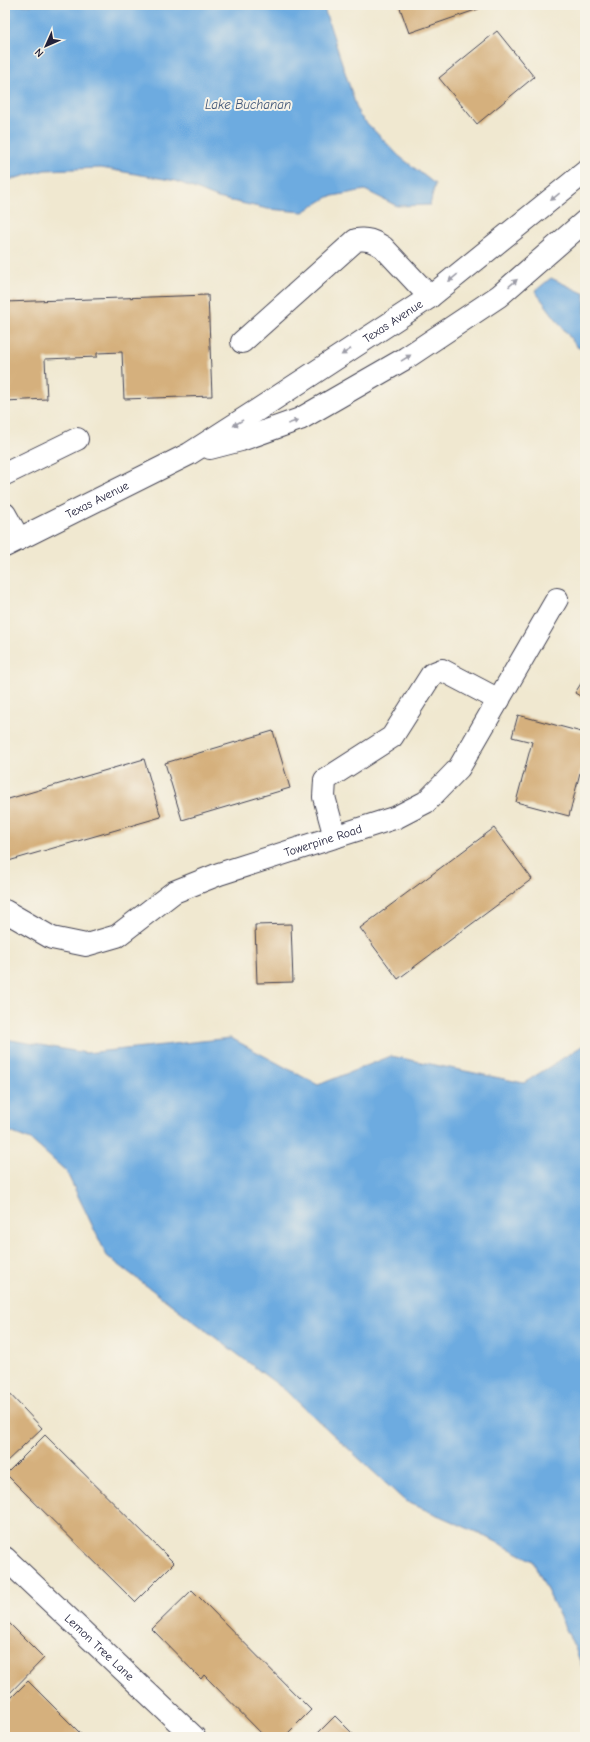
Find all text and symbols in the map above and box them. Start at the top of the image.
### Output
north arrow [26,26,66,66]
text: N [32,46,46,60]
water label: Lake Buchanan [205,97,291,112]
one-way arrow [549,193,560,201]
one-way arrow [448,274,459,283]
one-way arrow [507,279,518,288]
street label: Texas Avenue [360,297,425,346]
one-way arrow [341,348,351,356]
one-way arrow [401,354,411,362]
one-way arrow [288,418,300,424]
one-way arrow [232,419,243,427]
street label: Texas Avenue [63,478,131,522]
street label: Towerpine Road [282,822,364,860]
street label: Lemon Tree Lane [62,1611,137,1684]

